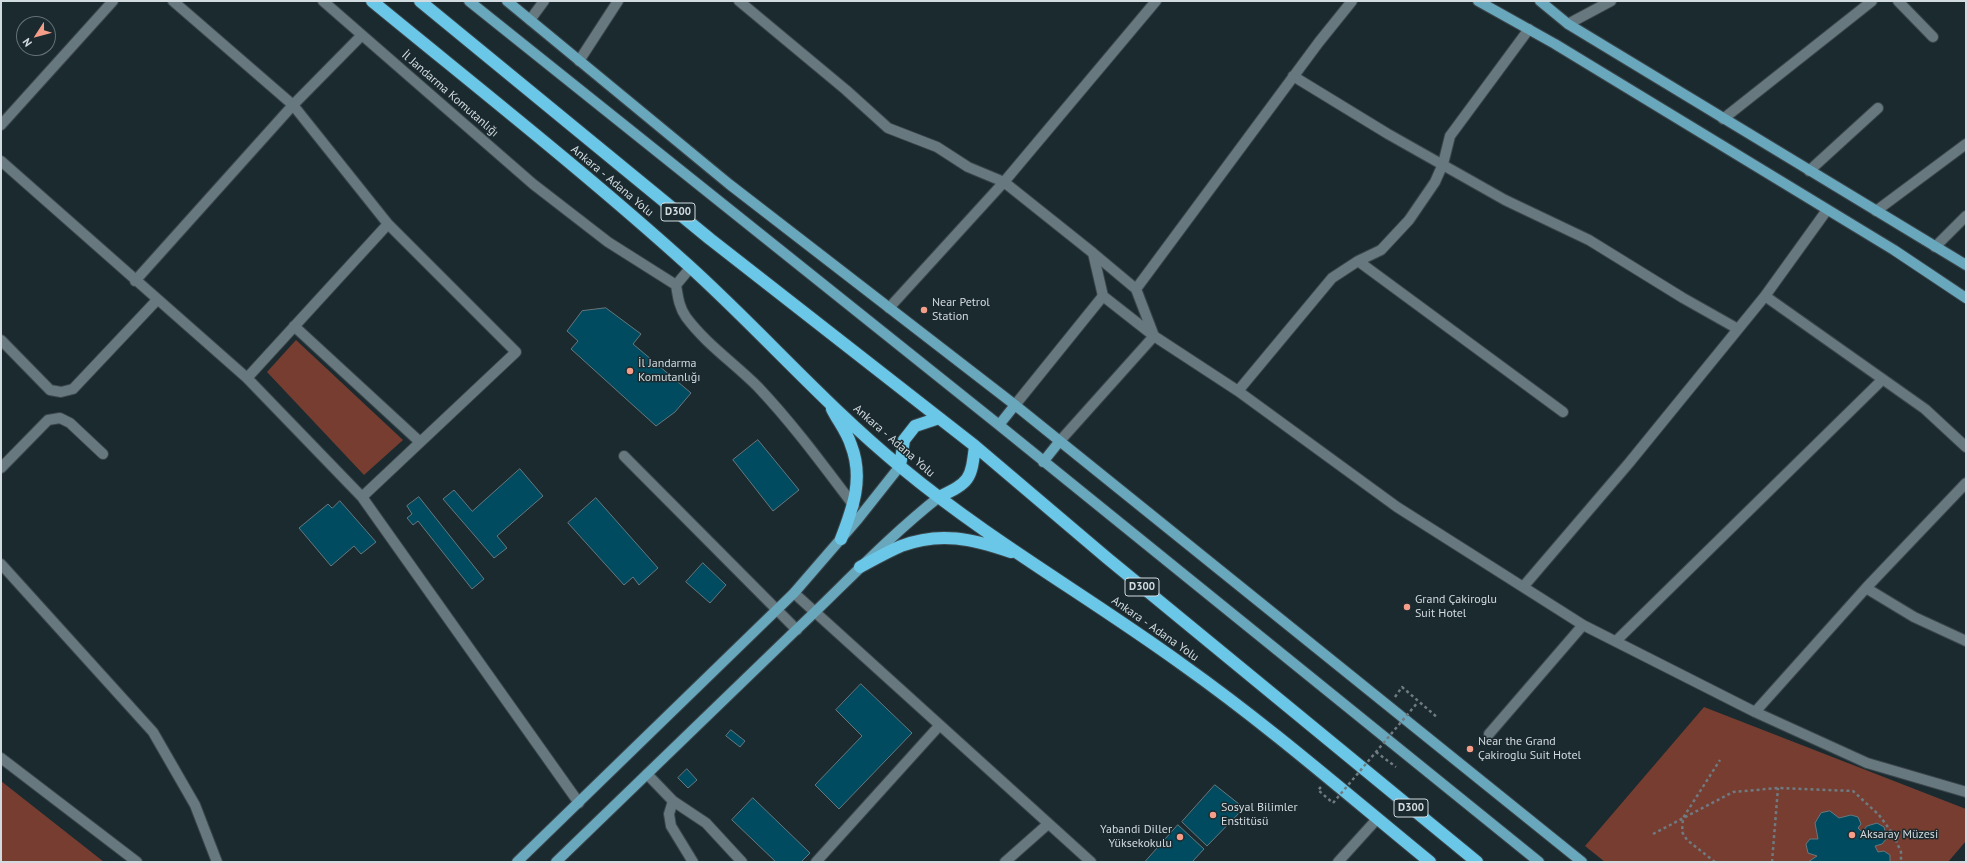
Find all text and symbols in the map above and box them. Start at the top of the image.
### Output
north arrow [16,16,56,56]
text: N [19,35,35,50]
street label: İl Jandarma Komutanlığı [399,48,501,140]
street label: Ankara - Adana Yolu [568,142,656,220]
road number: D300 [661,203,695,221]
place label: Near Petrol Station [932,296,990,324]
marker: Near Petrol Station [919,305,929,315]
place label: İl Jandarma Komutanlığı [638,357,700,385]
marker: İl Jandarma Komutanlığı [625,366,635,376]
street label: Ankara - Adana Yolu [850,402,938,480]
road number: D300 [1125,578,1159,596]
street label: Ankara - Adana Yolu [1109,593,1201,665]
place label: Grand Çakiroglu Suit Hotel [1415,593,1497,621]
marker: Grand Çakiroglu Suit Hotel [1402,602,1412,612]
place label: Near the Grand Çakiroglu Suit Hotel [1478,735,1581,763]
marker: Near the Grand Çakiroglu Suit Hotel [1465,744,1475,754]
road number: D300 [1394,799,1428,817]
place label: Sosyal Bilimler Enstitüsü [1221,801,1297,829]
marker: Sosyal Bilimler Enstitüsü [1208,810,1218,820]
place label: Yabandi Diller Yüksekokulu [1100,823,1172,851]
place label: Aksaray Müzesi [1860,828,1938,842]
marker: Aksaray Müzesi [1847,830,1857,840]
marker: Yabandi Diller Yüksekokulu [1175,832,1185,842]

